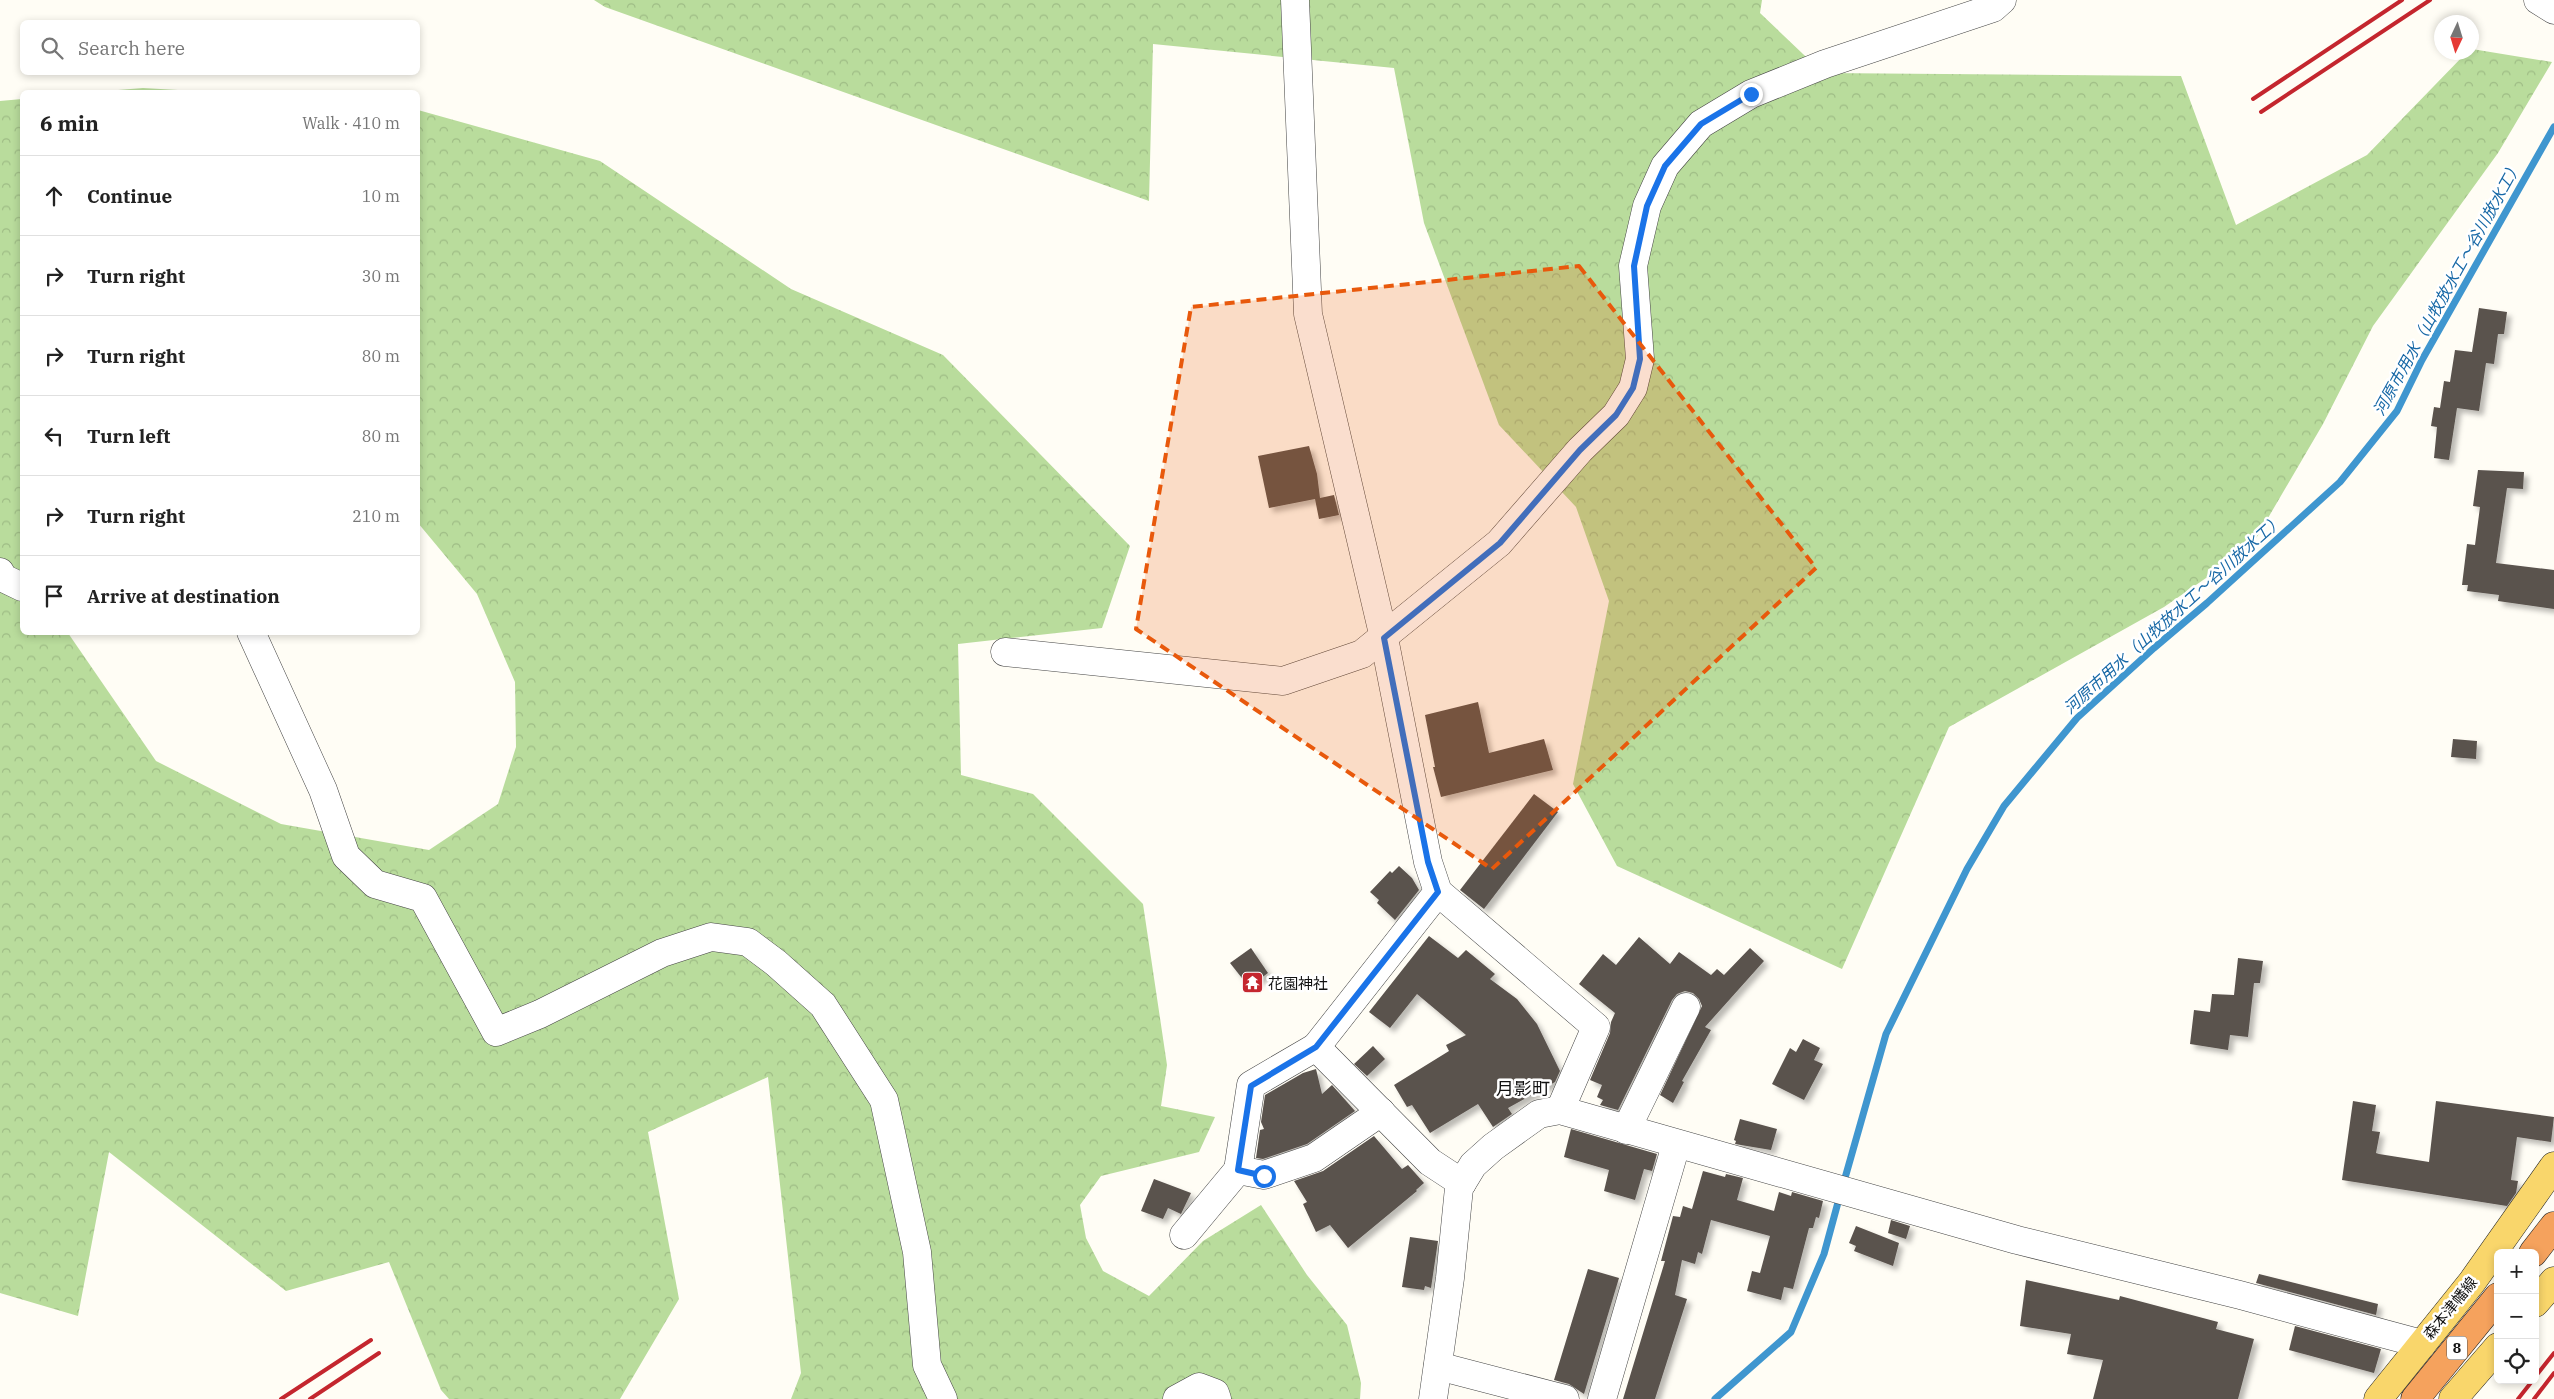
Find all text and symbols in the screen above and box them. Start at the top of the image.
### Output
north arrow [2434,15,2479,60]
search box [20,20,420,75]
icon: search [38,34,66,62]
text: Search here [78,36,185,60]
route end [1740,83,1763,106]
text: 6 min [40,109,99,137]
text: Walk · 410 m [302,113,400,133]
water label: 河原市用水（山牧放水工～谷川放水工） [2368,157,2526,419]
icon: ahead [40,182,68,210]
text: Continue [87,184,172,208]
text: 10 m [362,186,400,206]
icon: right [40,262,68,290]
text: Turn right [87,264,185,288]
text: 30 m [362,266,400,286]
icon: right [40,342,68,370]
text: Turn right [87,344,185,368]
text: 80 m [362,346,400,366]
icon: left [40,422,68,450]
text: Turn left [87,424,170,448]
text: 80 m [362,426,400,446]
icon: right [40,502,68,530]
text: Turn right [87,504,185,528]
text: 210 m [352,506,400,526]
water label: 河原市用水（山牧放水工～谷川放水工） [2059,510,2287,718]
icon: arrive [40,582,68,610]
text: Arrive at destination [87,584,280,608]
temple icon: 花園神社 [1240,971,1264,995]
place label: 花園神社 [1268,974,1328,993]
district label: 月影町 [1496,1077,1550,1100]
route start [1253,1165,1276,1188]
map controls [2494,1249,2539,1384]
button: + [2494,1249,2539,1294]
street label: 森本津幡線 [2419,1273,2481,1343]
button: − [2494,1294,2539,1339]
road number: 8 [2447,1336,2467,1360]
button: locate [2494,1339,2539,1384]

